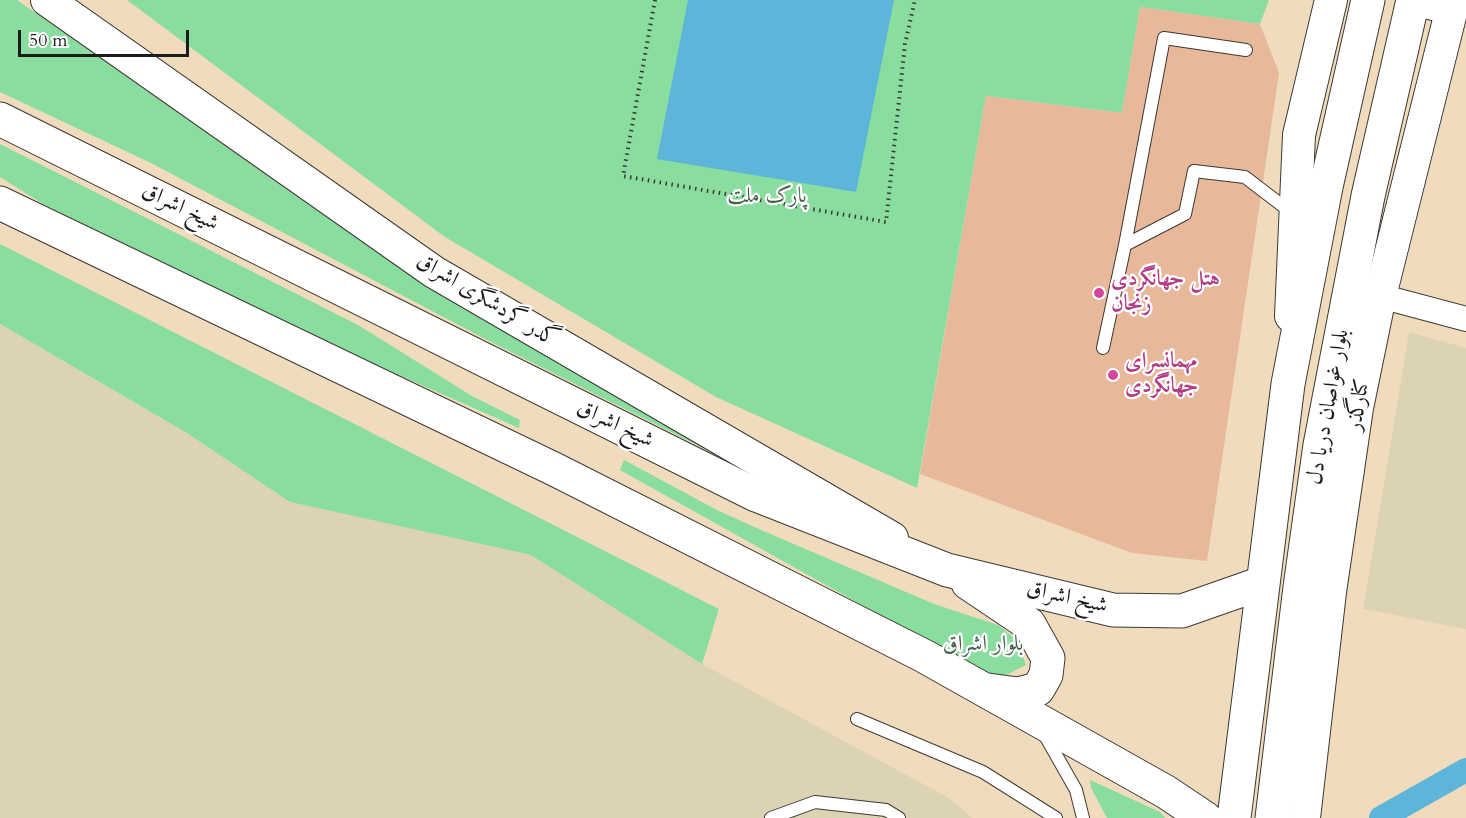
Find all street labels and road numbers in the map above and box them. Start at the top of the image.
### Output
street label: شیخ اشراق [137,178,223,238]
street label: گدر گردشگری اشراق [411,248,563,354]
street label: بلوار غواصان دریا دل [1302,327,1356,487]
street label: کنارگذر [1341,377,1377,433]
street label: شیخ اشراق [572,395,658,455]
street label: شیخ اشراق [1024,576,1110,620]

